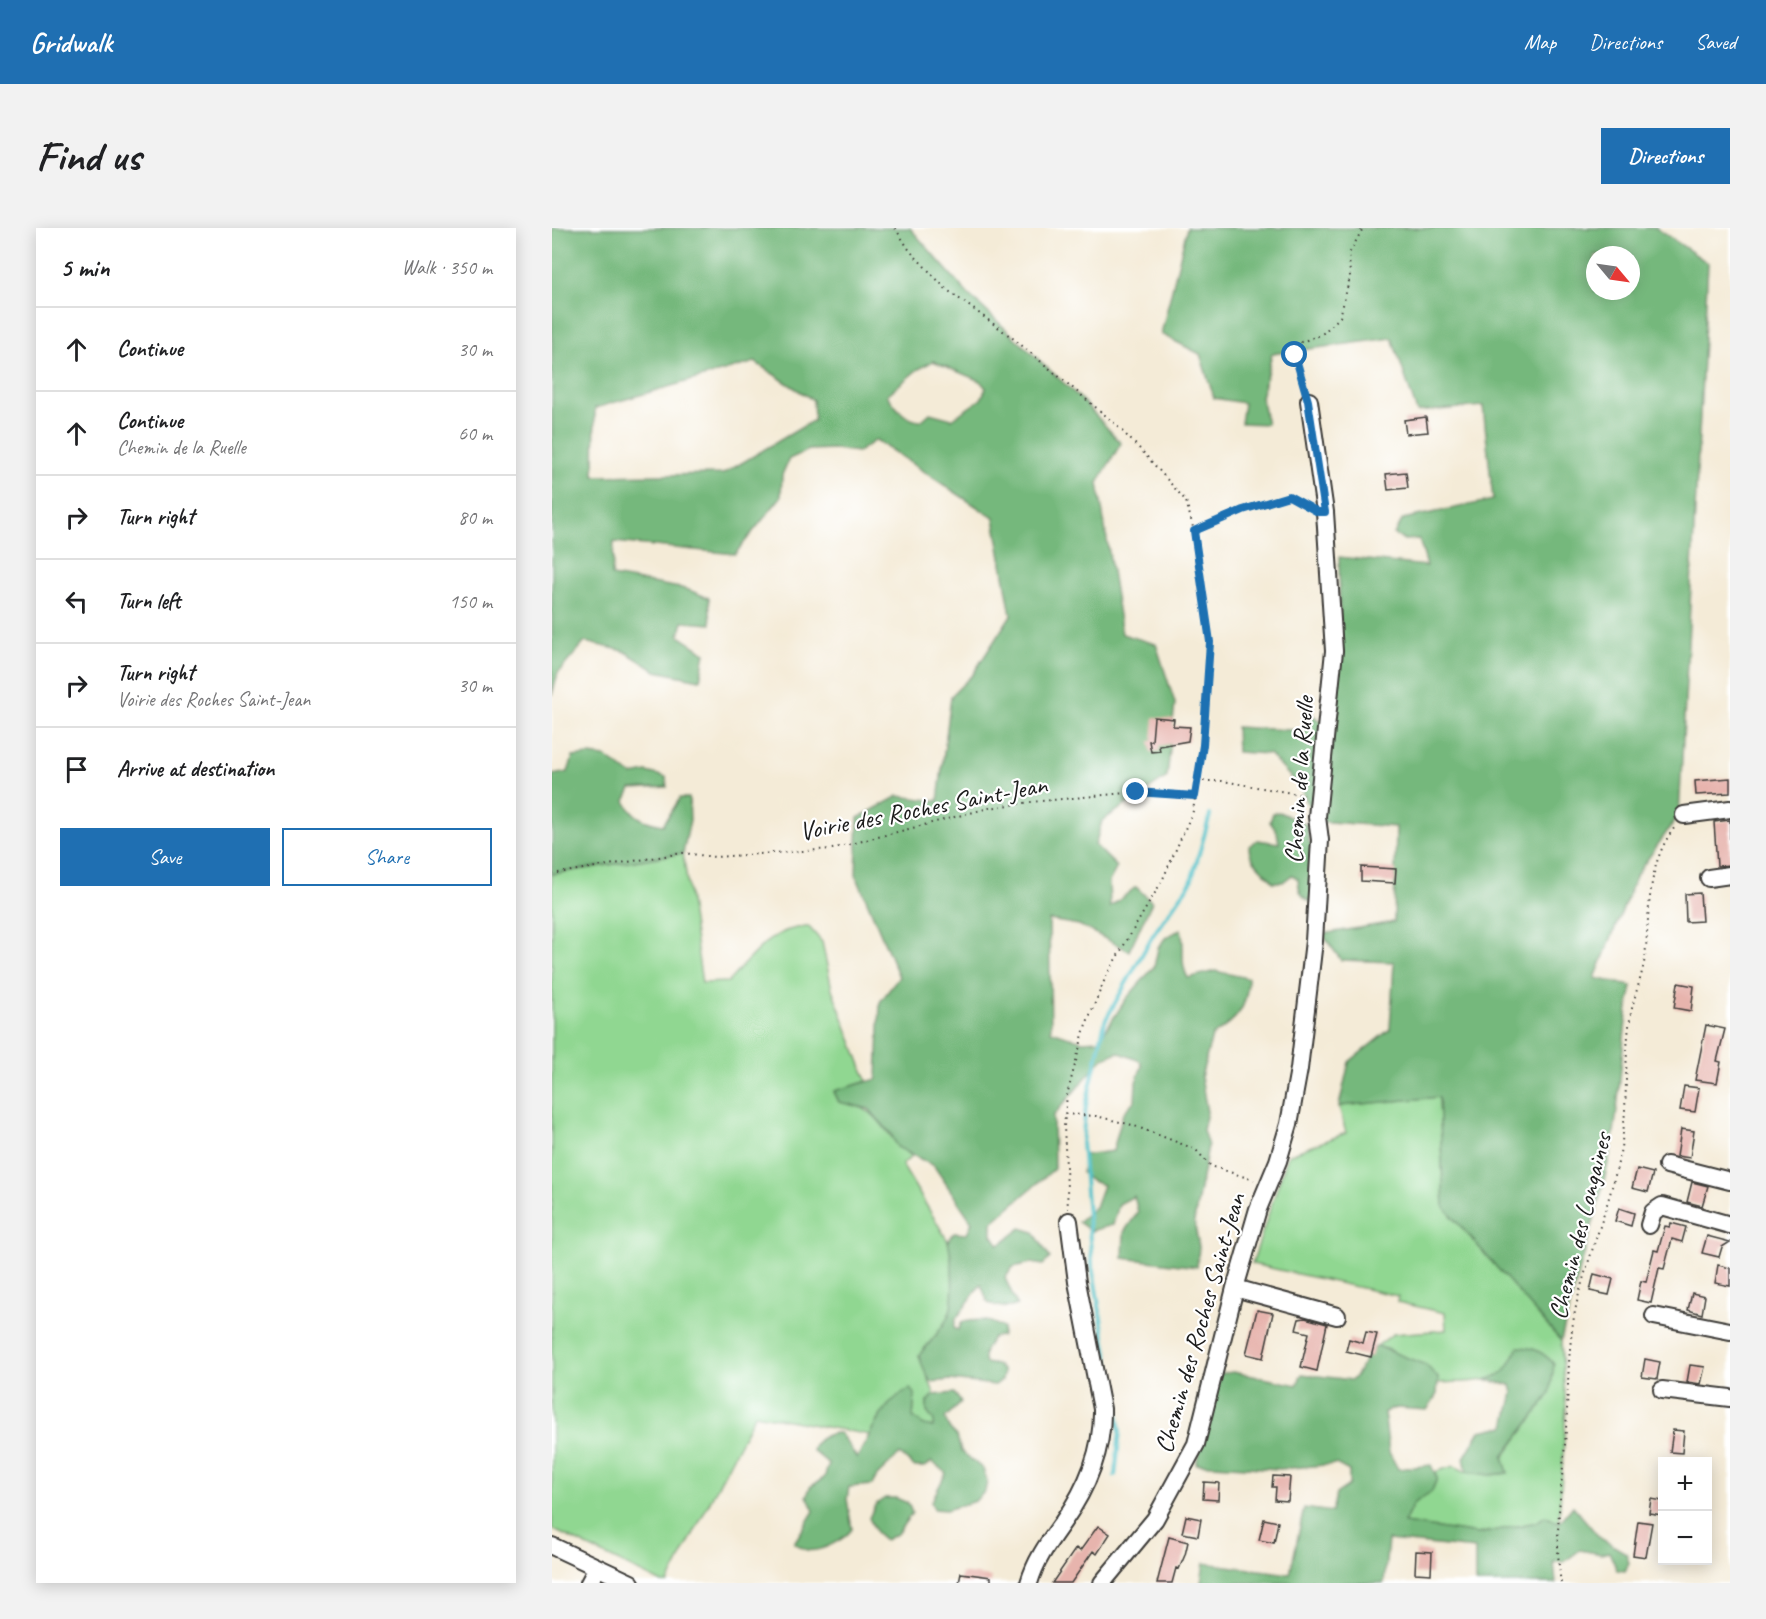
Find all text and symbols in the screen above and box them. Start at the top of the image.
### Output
text: Gridwalk [30,25,112,60]
text: Map [1524,29,1556,55]
text: Directions [1589,29,1662,55]
text: Saved [1695,29,1736,55]
button: Directions [1601,128,1730,184]
text: Find us [36,130,141,183]
north arrow [1586,246,1640,300]
text: 5 min [60,251,109,284]
text: Walk · 350 m [402,255,492,280]
icon: ahead [60,333,93,366]
text: Continue [117,335,183,363]
text: 30 m [458,337,492,362]
route start [1281,341,1307,367]
text: Continue [117,407,183,435]
icon: ahead [60,417,93,450]
text: 60 m [458,421,492,446]
text: Chemin de la Ruelle [117,435,246,460]
icon: right [60,501,93,534]
text: Turn right [117,503,194,531]
text: 80 m [458,505,492,530]
icon: left [60,585,93,618]
text: Turn left [117,587,181,615]
text: 150 m [449,589,492,614]
text: Turn right [117,659,194,687]
icon: right [60,669,93,702]
text: 30 m [458,673,492,698]
text: Voirie des Roches Saint-Jean [117,687,310,712]
street label: Chemin de la Ruelle [1277,693,1321,865]
icon: arrive [60,753,93,786]
text: Arrive at destination [117,755,274,783]
street label: Voirie des Roches Saint-Jean [797,768,1051,848]
route end [1122,778,1148,804]
button: Save [60,828,270,886]
button: Share [282,828,492,886]
street label: Chemin des Longaines [1541,1127,1620,1323]
street label: Chemin des Roches Saint-Jean [1147,1188,1253,1457]
map controls [1658,1457,1712,1565]
button: + [1658,1457,1712,1511]
button: − [1658,1511,1712,1565]

